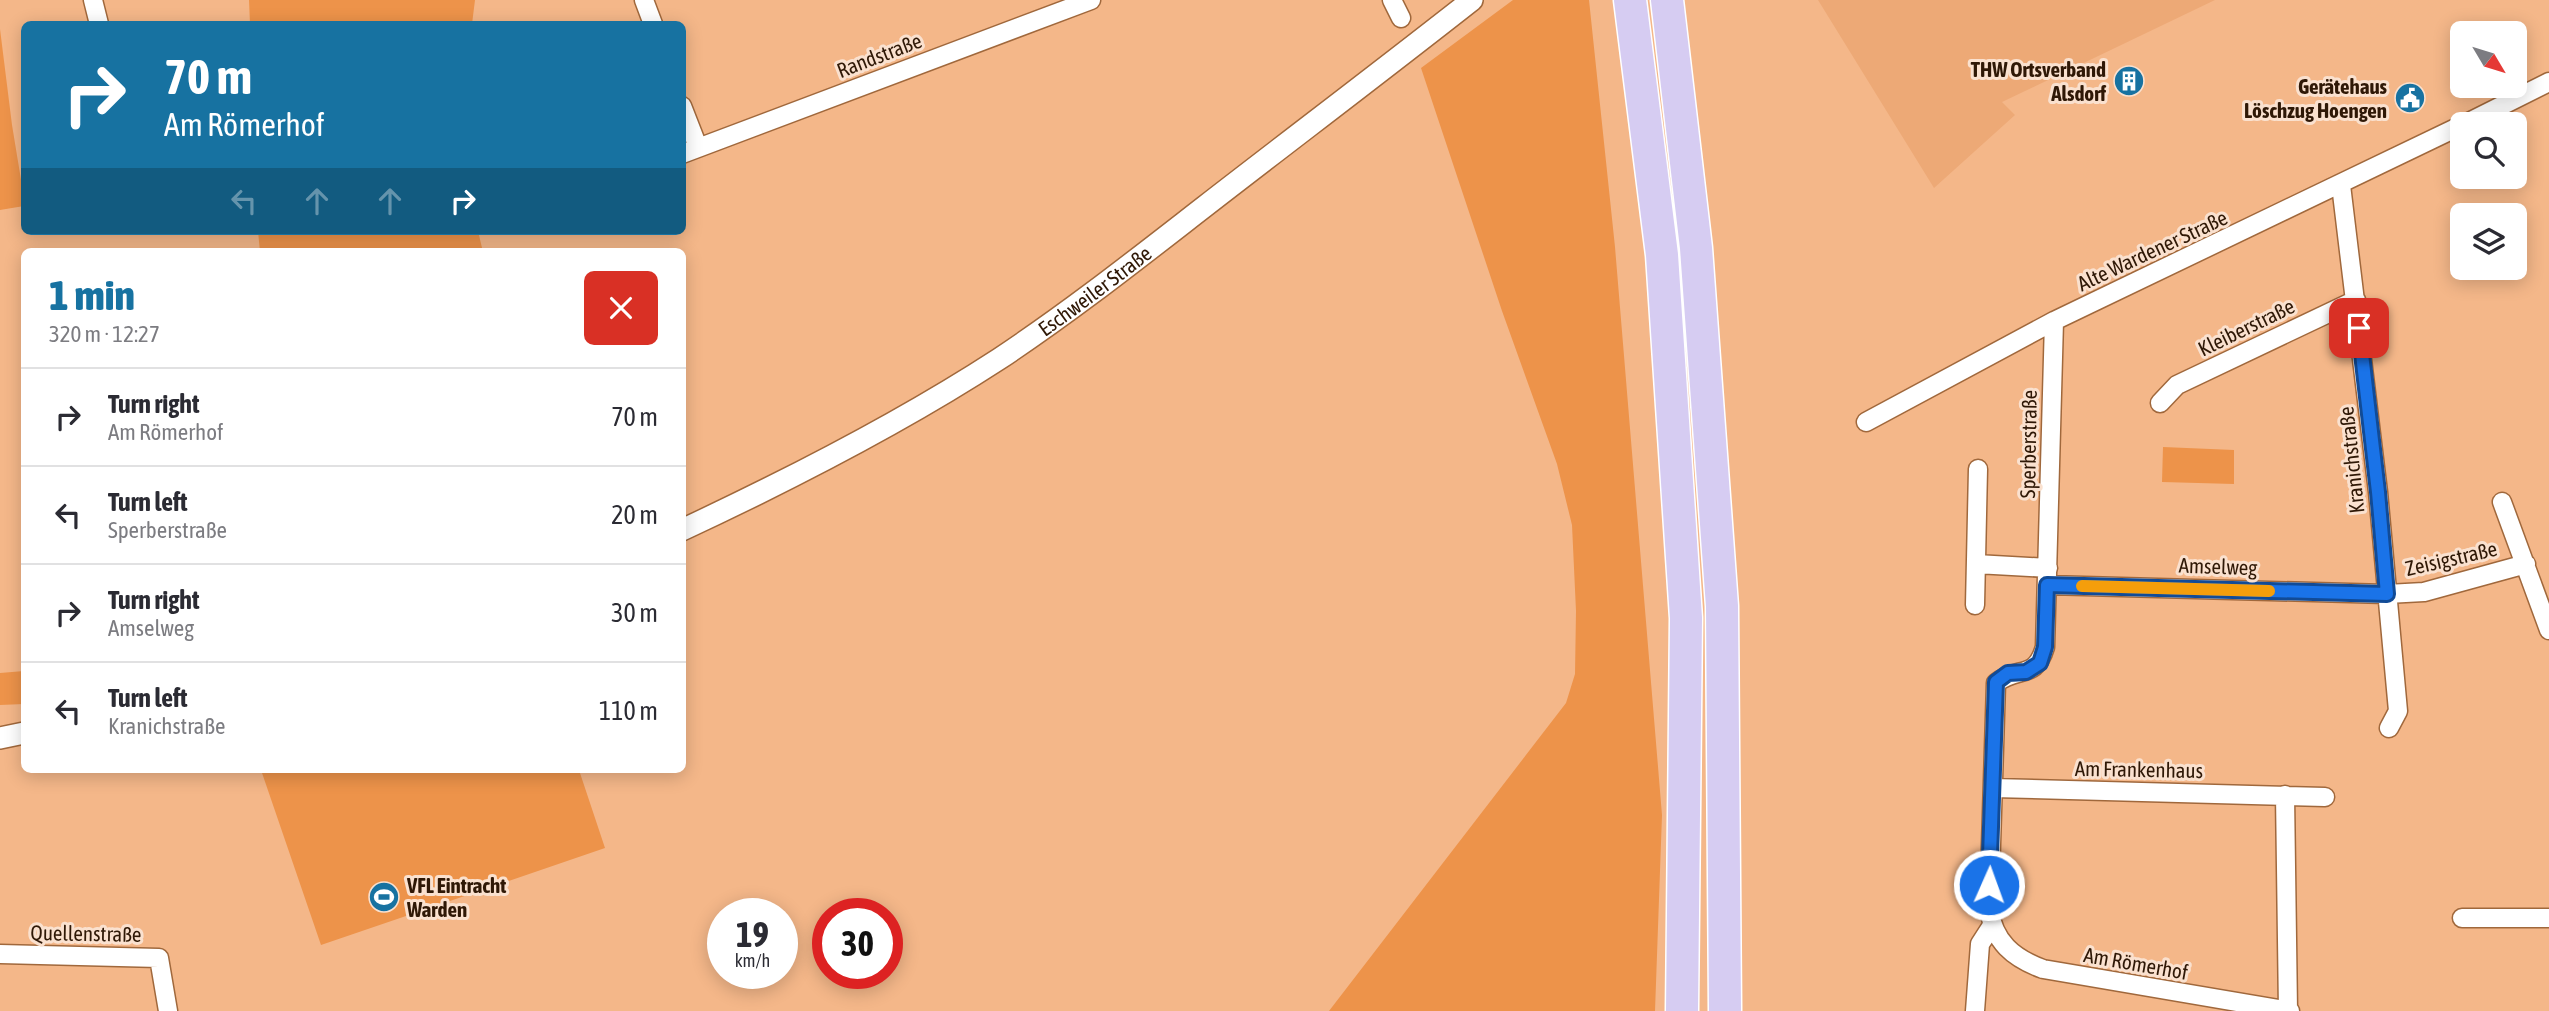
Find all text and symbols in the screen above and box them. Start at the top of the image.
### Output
north arrow [2450,21,2527,98]
map controls [2450,21,2527,280]
street label: Randstraße [833,28,925,82]
text: 70 m [164,48,252,104]
icon: right [49,49,140,140]
place label: THW Ortsverband Alsdorf [1971,57,2106,105]
building icon: THW Ortsverband Alsdorf [2112,64,2146,98]
place label: Gerätehaus Löschzug Hoengen [2244,74,2388,122]
public building icon: Gerätehaus Löschzug Hoengen [2393,81,2427,115]
text: Am Römerhof [164,106,325,143]
button: search [2450,112,2527,189]
icon: left [225,182,263,220]
icon: ahead [298,182,336,220]
icon: ahead [371,182,409,220]
icon: right [444,182,482,220]
button: layers [2450,203,2527,280]
street label: Alte Wardener Straße [2073,205,2231,295]
street label: Eschweiler Straße [1033,241,1156,341]
text: 1 min [49,271,135,319]
button: close [584,271,658,345]
street label: Kleiberstraße [2194,293,2298,361]
pin [2329,298,2389,358]
icon: arrive [2340,309,2378,347]
text: 320 m · 12:27 [49,321,160,347]
text: Turn right [108,389,199,419]
street label: Sperberstraße [2015,390,2041,498]
icon: right [49,398,87,436]
text: 70 m [611,402,658,432]
street label: Kranichstraße [2333,405,2369,515]
text: Am Römerhof [108,419,223,445]
text: Turn left [108,487,188,517]
icon: left [49,496,87,534]
text: 20 m [611,500,658,530]
text: Sperberstraße [108,517,227,543]
street label: Zeisigstraße [2403,536,2499,580]
street label: Amselweg [2178,553,2258,579]
text: Turn right [108,585,199,615]
icon: right [49,594,87,632]
text: 30 m [611,598,658,628]
text: Amselweg [108,615,194,641]
text: Turn left [108,683,188,713]
icon: left [49,692,87,730]
text: 110 m [599,696,658,726]
text: Kranichstraße [108,713,225,739]
street label: Am Frankenhaus [2075,756,2203,782]
position arrow [1952,848,2026,922]
place label: VFL Eintracht Warden [406,873,506,921]
sports icon: VFL Eintracht Warden [367,880,401,914]
speed limit sign: 30 [812,898,903,989]
text: 19 [736,914,769,954]
street label: Quellenstraße [30,920,142,946]
street label: Am Römerhof [2082,942,2190,984]
text: km/h [735,950,770,971]

